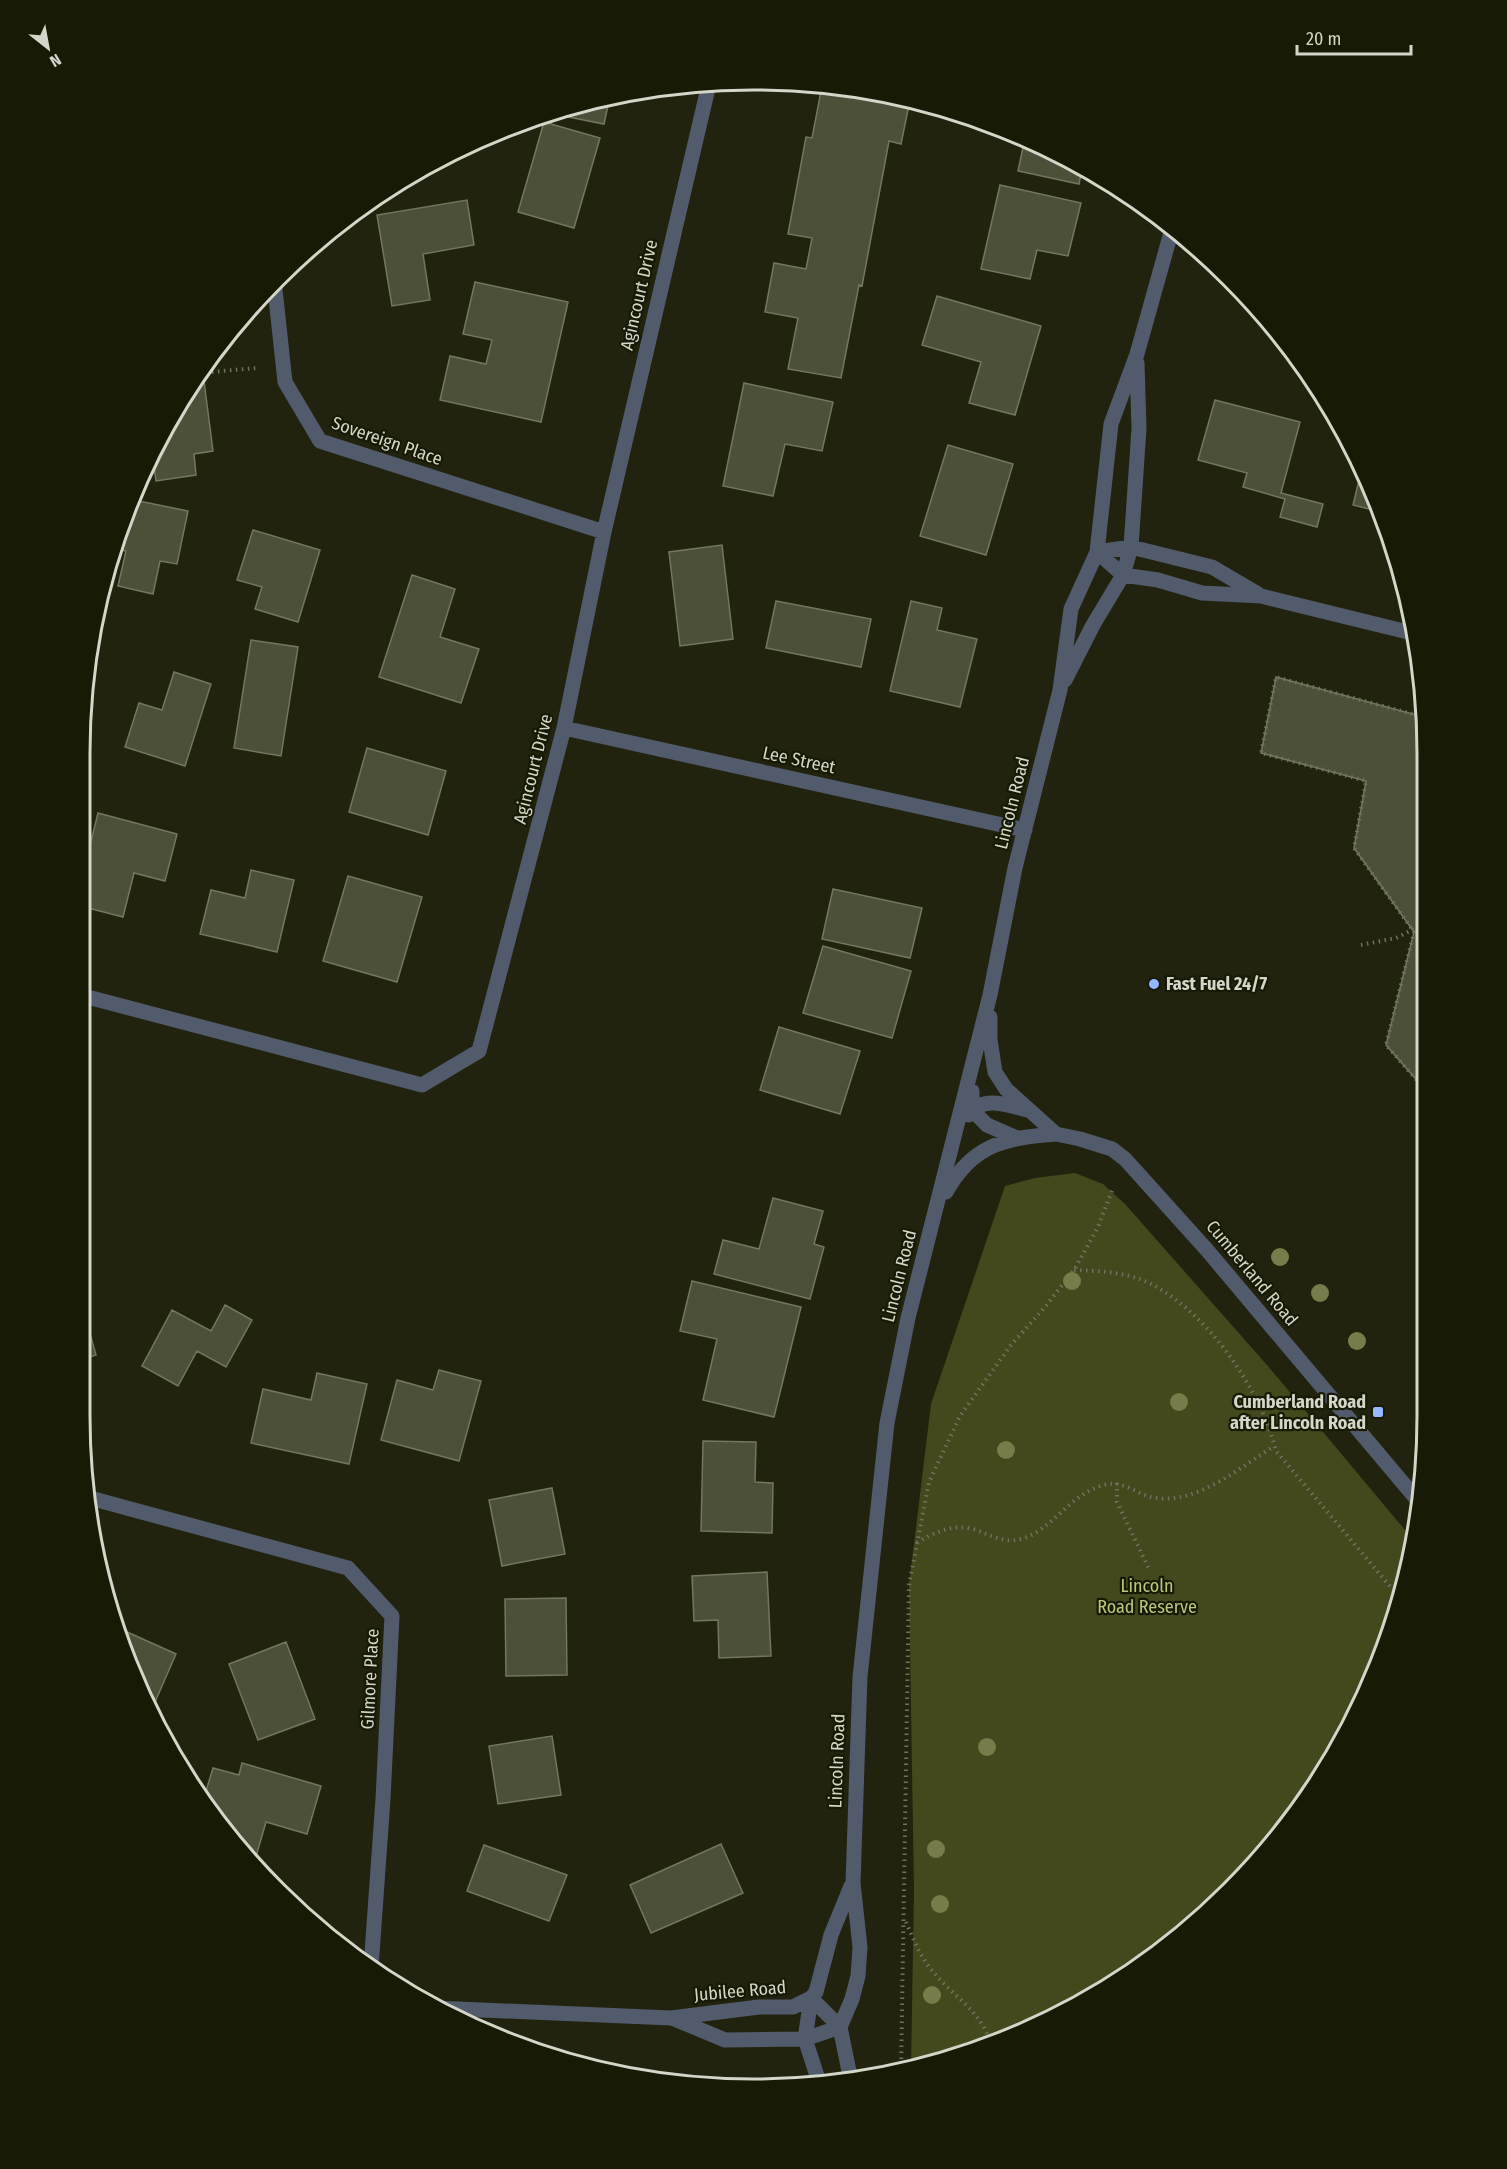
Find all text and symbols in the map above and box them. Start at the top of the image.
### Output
north arrow [18,18,78,78]
scale bar [1297,18,1411,56]
text: 20 m [1306,28,1341,50]
text: N [46,50,64,71]
street label: Agincourt Drive [616,238,662,352]
street label: Sovereign Place [329,412,445,470]
street label: Agincourt Drive [509,712,557,826]
street label: Lee Street [761,742,838,778]
street label: Lincoln Road [990,754,1034,852]
place label: Fast Fuel 24/7 [1166,973,1267,995]
marker: Fast Fuel 24/7 [1147,977,1161,991]
street label: Cumberland Road [1201,1216,1303,1330]
street label: Lincoln Road [877,1227,921,1325]
place label: Cumberland Road after Lincoln Road [1230,1391,1366,1434]
marker: Cumberland Road after Lincoln Road [1371,1405,1385,1419]
park label: Lincoln Road Reserve [1097,1575,1197,1618]
street label: Gilmore Place [356,1628,384,1730]
street label: Lincoln Road [824,1713,850,1809]
street label: Jubilee Road [693,1976,787,2006]

